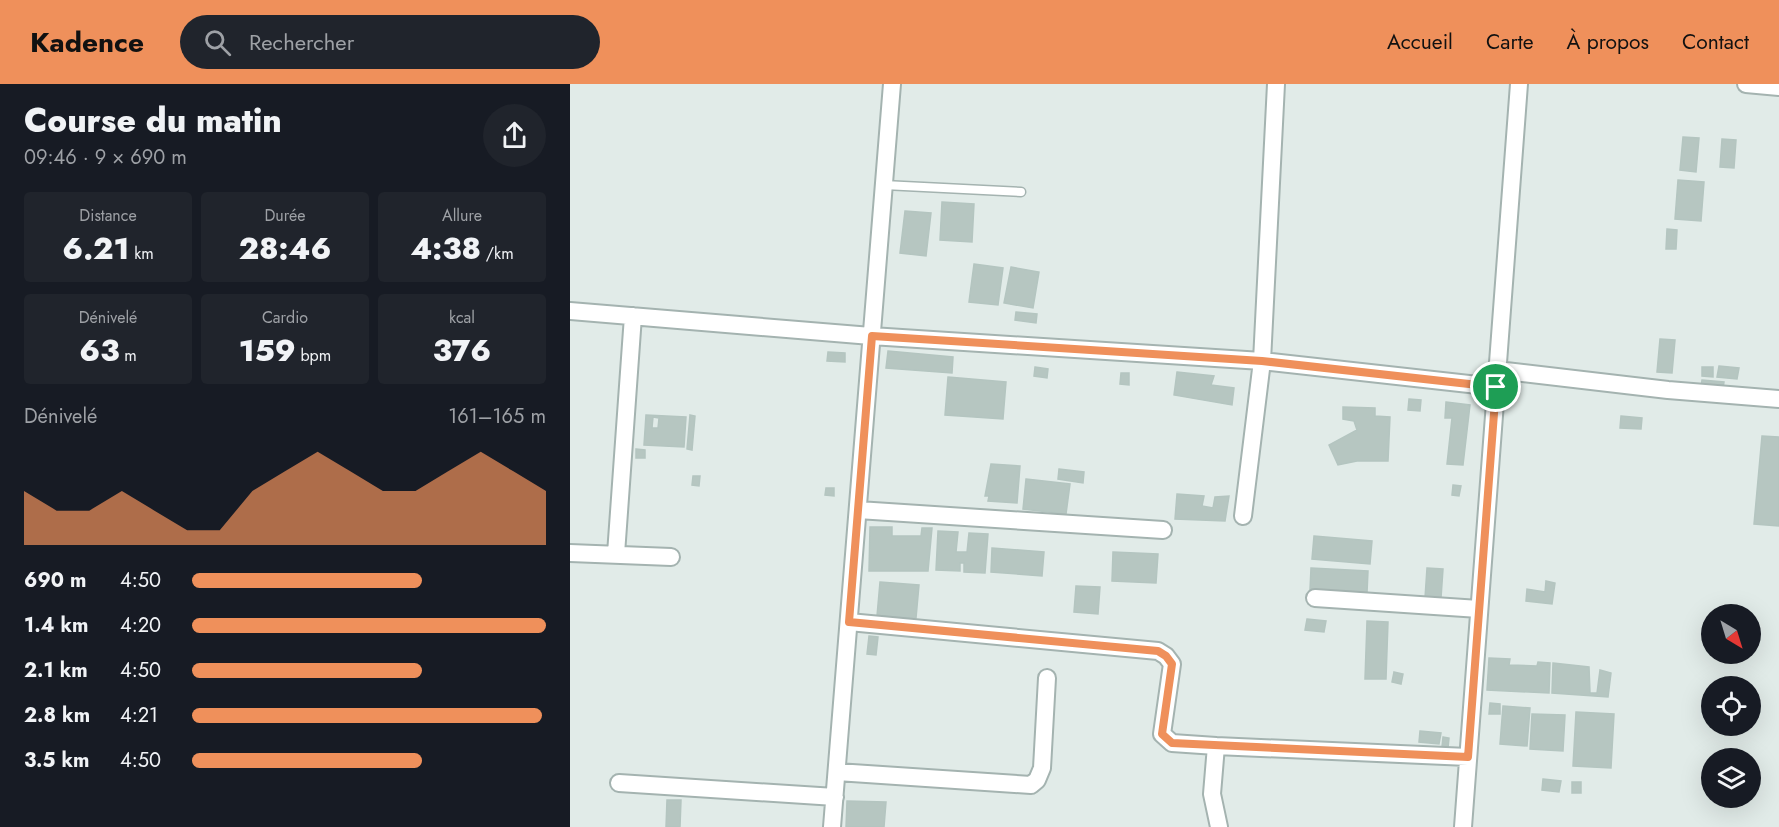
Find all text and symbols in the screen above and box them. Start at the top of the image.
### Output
search box [180,15,600,69]
text: Kadence [30,22,144,63]
icon: search [201,26,234,59]
text: Rechercher [249,26,354,58]
text: Accueil [1387,27,1453,57]
text: Carte [1486,27,1534,57]
text: À propos [1567,27,1649,57]
text: Contact [1682,27,1749,57]
text: Course du matin [24,97,282,144]
button: share [483,104,546,167]
text: 09:46 · 9 × 690 m [24,143,187,172]
text: Distance [79,204,137,227]
text: Durée [264,204,306,227]
text: Allure [442,204,482,227]
text: 6.21 [62,227,129,270]
text: 28:46 [239,227,331,270]
text: 4:38 [410,227,481,270]
text: km [129,242,154,265]
text: /km [481,242,514,265]
text: Dénivelé [79,306,137,329]
text: Cardio [262,306,308,329]
text: kcal [449,306,475,329]
text: 63 [79,329,119,372]
text: 159 [239,329,296,372]
text: 376 [433,329,491,372]
text: m [119,344,137,367]
text: bpm [296,344,331,367]
pin [1470,361,1521,412]
icon: arrive [1479,370,1512,403]
text: Dénivelé [24,402,97,431]
text: 161–165 m [448,402,546,431]
text: 690 m [24,566,86,595]
text: 4:50 [120,566,161,595]
north arrow [1701,604,1761,664]
map controls [1701,604,1761,808]
text: 1.4 km [24,611,89,640]
text: 4:20 [120,611,161,640]
text: 2.1 km [24,656,88,685]
text: 4:50 [120,656,161,685]
button: locate [1701,676,1761,736]
text: 2.8 km [24,701,90,730]
text: 4:21 [120,701,158,730]
text: 3.5 km [24,746,89,775]
text: 4:50 [120,746,161,775]
button: layers [1701,748,1761,808]

